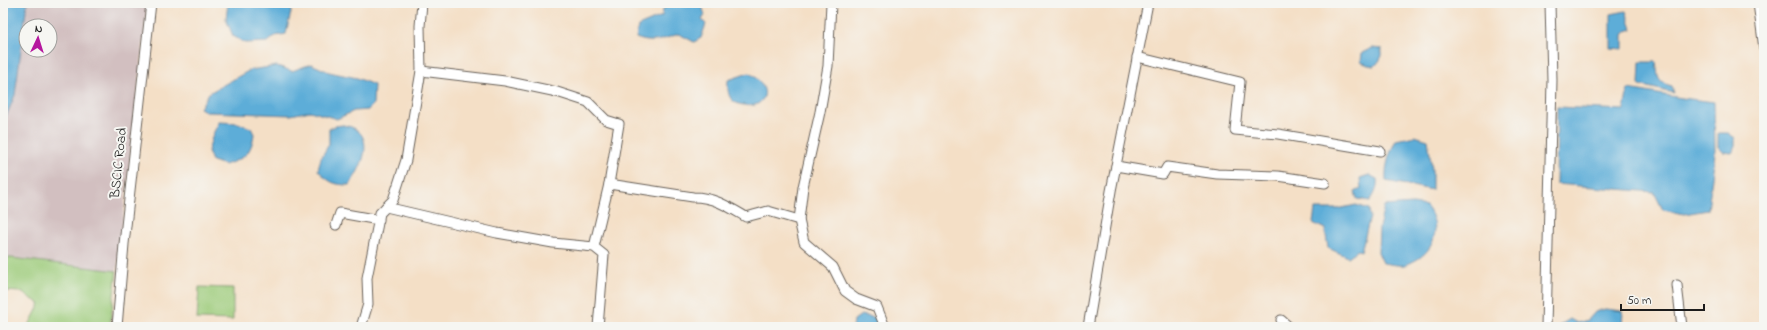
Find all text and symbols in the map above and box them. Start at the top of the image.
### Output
north arrow [18,18,58,58]
text: N [34,21,43,37]
street label: BSCIC Road [105,126,133,200]
scale bar [1621,286,1704,312]
text: 50 m [1627,292,1651,310]

